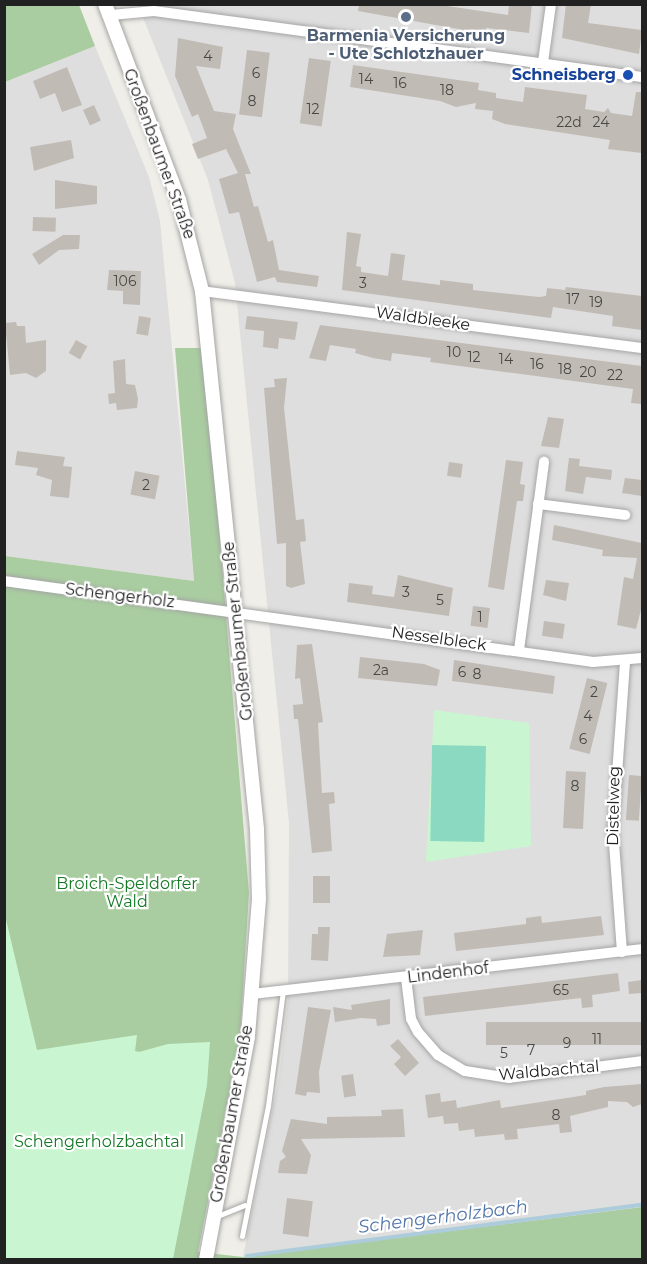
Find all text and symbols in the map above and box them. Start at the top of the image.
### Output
marker: Barmenia Versicherung - Ute Schlotzhauer [399,10,413,24]
place label: Barmenia Versicherung - Ute Schlotzhauer [307,26,505,64]
house number: 4 [203,48,213,64]
house number: 6 [252,65,260,81]
place label: Schneisberg [512,65,616,85]
street label: Großenbaumer Straße [119,66,199,242]
marker: Schneisberg [621,68,635,82]
house number: 14 [359,71,373,87]
house number: 16 [393,75,407,91]
house number: 18 [440,82,454,98]
house number: 8 [248,93,256,109]
house number: 12 [306,101,320,117]
house number: 22d [556,114,582,130]
house number: 24 [593,114,609,130]
house number: 106 [114,273,136,289]
house number: 3 [359,275,367,291]
house number: 17 [566,291,580,307]
house number: 19 [589,294,603,310]
street label: Waldbleeke [375,303,471,335]
house number: 10 [447,344,461,360]
house number: 12 [467,349,481,365]
house number: 14 [499,351,513,367]
house number: 16 [530,356,544,372]
house number: 18 [558,361,572,377]
house number: 20 [579,364,597,380]
house number: 22 [607,367,623,383]
house number: 2 [142,477,150,493]
street label: Großenbaumer Straße [219,541,257,721]
street label: Schengerholz [64,580,176,612]
house number: 3 [402,584,410,600]
house number: 5 [436,592,444,608]
house number: 1 [477,609,483,625]
street label: Nesselbleck [390,623,488,655]
house number: 2a [373,662,389,678]
house number: 6 [458,664,466,680]
house number: 8 [473,666,481,682]
house number: 2 [590,684,598,700]
house number: 4 [583,708,593,724]
house number: 6 [579,731,587,747]
street label: Distelweg [604,766,624,846]
house number: 8 [571,778,579,794]
park label: Broich-Speldorfer Wald [56,874,198,912]
street label: Lindenhof [406,958,490,988]
house number: 65 [553,982,569,998]
street label: Großenbaumer Straße [207,1024,257,1204]
house number: 11 [592,1031,602,1047]
house number: 9 [563,1035,571,1051]
house number: 7 [527,1042,535,1058]
house number: 5 [500,1045,508,1061]
street label: Waldbachtal [498,1057,600,1085]
house number: 8 [552,1107,560,1123]
park label: Schengerholzbachtal [14,1132,184,1152]
water label: Schengerholzbach [357,1196,529,1238]

